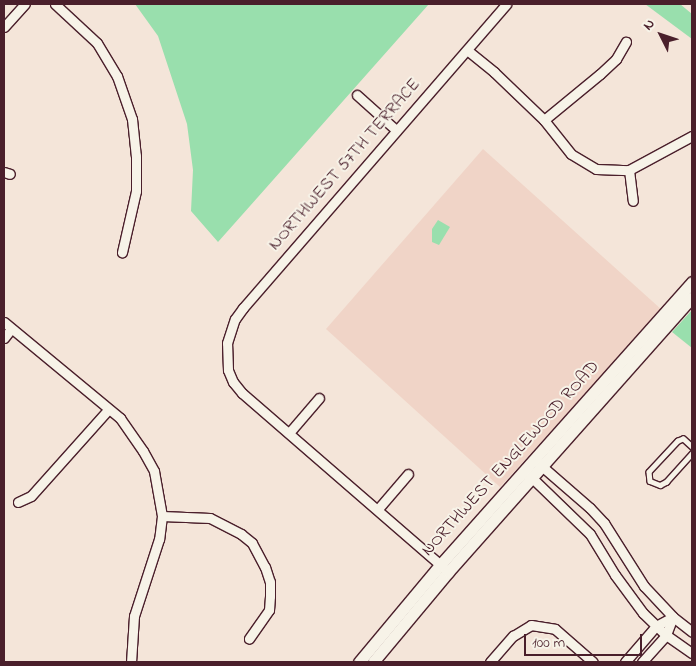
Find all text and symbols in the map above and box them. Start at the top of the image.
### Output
north arrow [636,10,686,60]
text: N [638,14,660,35]
street label: NORTHWEST 57TH TERRACE [264,75,426,255]
street label: NORTHWEST ENGLEWOOD ROAD [417,357,605,561]
scale bar [526,624,644,656]
text: 100 m [532,632,565,654]

